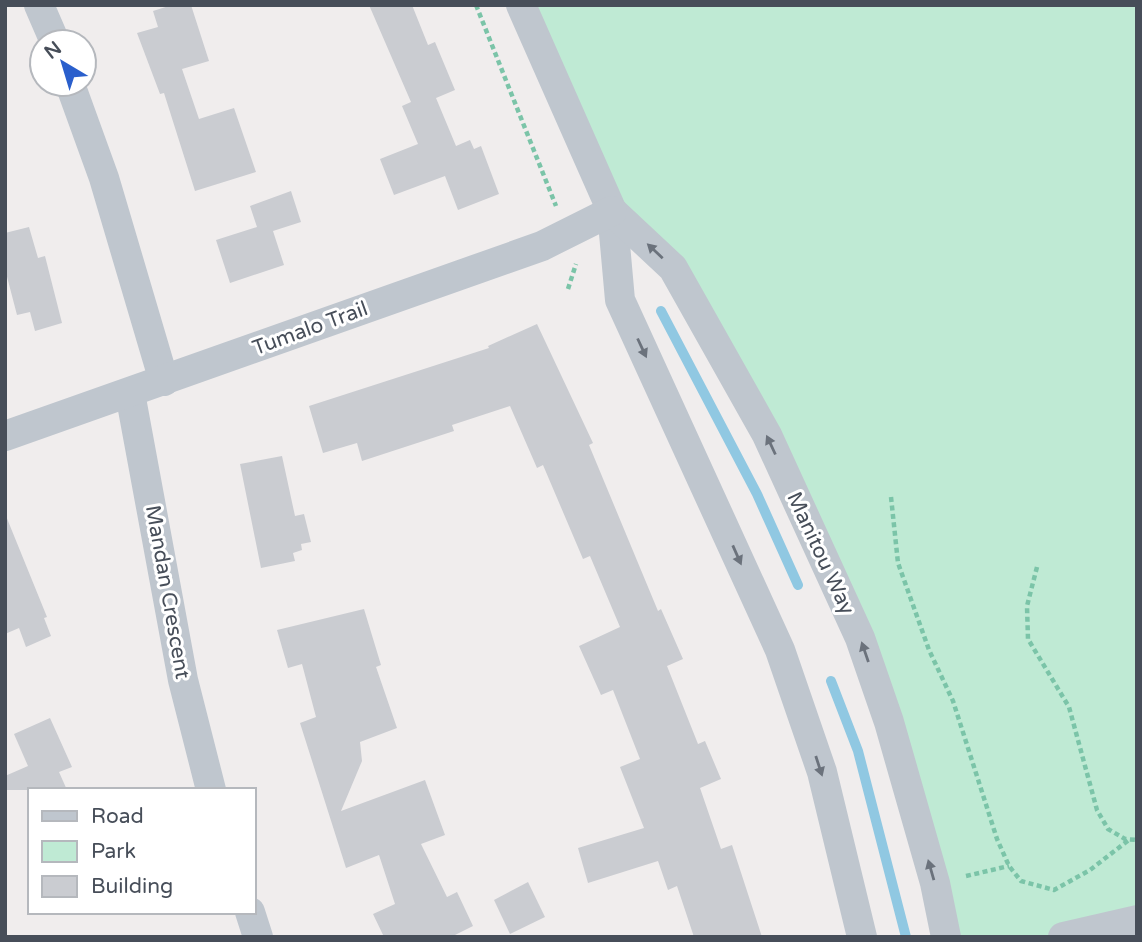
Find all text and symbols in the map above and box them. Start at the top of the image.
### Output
north arrow [28,28,98,98]
text: N [40,37,66,64]
one-way arrow [647,244,664,260]
street label: Tumalo Trail [249,296,371,361]
one-way arrow [636,338,648,358]
one-way arrow [765,435,777,455]
street label: Manitou Way [781,488,860,618]
street label: Mandan Crescent [140,503,195,681]
one-way arrow [731,545,743,565]
one-way arrow [859,642,870,663]
one-way arrow [815,756,825,777]
legend [28,788,256,914]
text: Road [91,804,144,829]
text: Park [91,839,136,864]
one-way arrow [925,859,936,881]
text: Building [91,874,173,899]

